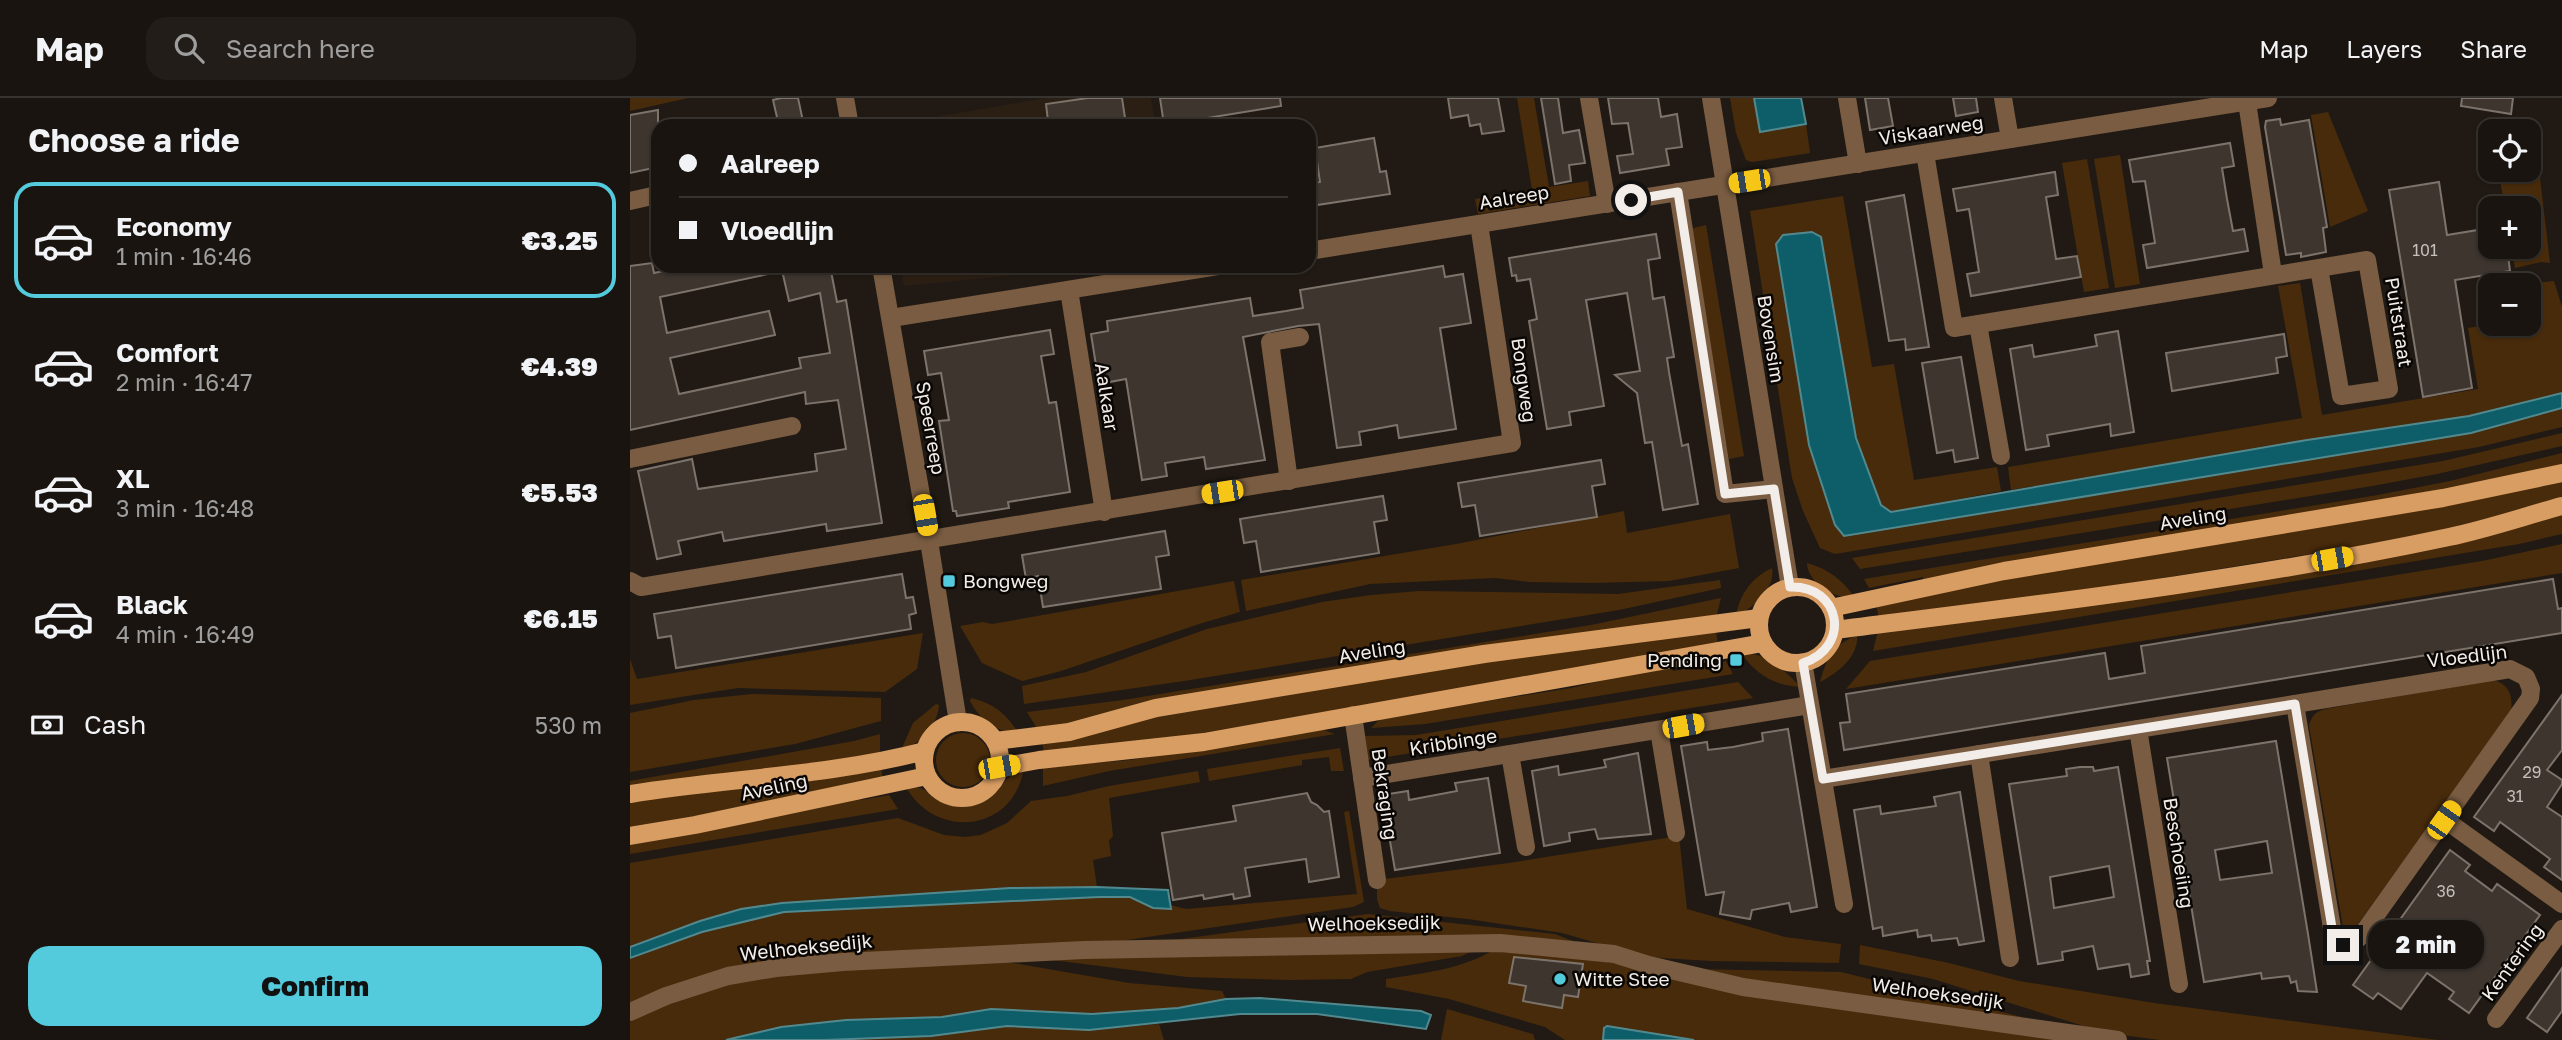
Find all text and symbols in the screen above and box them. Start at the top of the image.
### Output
search box [146,17,636,80]
text: Map [35,29,104,68]
icon: search [170,29,208,67]
text: Search here [226,33,375,64]
text: Map [2259,34,2308,63]
text: Layers [2346,34,2422,63]
text: Share [2460,34,2527,63]
street label: Viskaarweg [1877,110,1985,149]
map controls [2478,119,2541,336]
button: locate [2478,119,2541,182]
text: Choose a ride [28,121,240,159]
text: Aalreep [721,148,820,179]
car [1727,167,1772,195]
street label: Aalreep [1477,180,1551,213]
route start [1615,184,1647,216]
button: + [2478,196,2541,259]
icon: car [32,209,95,272]
text: Economy [116,211,232,242]
text: Vloedlijn [721,215,834,246]
text: €3.25 [522,225,598,256]
house number: 101 [2412,240,2438,260]
text: 1 min · 16:46 [116,242,252,270]
button: − [2478,273,2541,336]
street label: Puitstraat [2381,275,2418,368]
street label: Bovensim [1753,293,1790,385]
icon: car [32,335,95,398]
street label: Bongweg [1507,336,1542,424]
text: Comfort [116,337,219,368]
text: €4.39 [521,351,598,382]
street label: Aalkaar [1091,361,1124,433]
text: 2 min · 16:47 [116,368,252,396]
street label: Speerreep [912,380,951,476]
icon: car [32,461,95,524]
text: XL [116,463,150,494]
text: €5.53 [522,477,598,508]
car [1200,478,1245,506]
car [912,492,939,538]
text: 3 min · 16:48 [116,494,254,522]
street label: Aveling [2158,501,2228,534]
car [2310,545,2355,573]
place label: Bongweg [963,569,1048,592]
marker: Bongweg [941,573,957,589]
icon: car [32,587,95,650]
text: Black [116,589,188,620]
text: €6.15 [524,603,598,634]
text: 4 min · 16:49 [116,620,255,648]
street label: Aveling [1337,634,1407,667]
street label: Vloedlijn [2425,639,2508,672]
place label: Pending [1647,648,1722,671]
marker: Pending [1728,652,1744,668]
icon: cash [28,706,66,744]
text: Cash [84,709,146,740]
text: 530 m [535,711,602,739]
car [1661,712,1706,740]
street label: Kribbinge [1407,723,1498,760]
street label: Bekraging [1368,746,1403,841]
car [977,753,1022,781]
house number: 29 [2523,762,2541,782]
street label: Aveling [739,768,809,805]
house number: 31 [2506,786,2524,806]
street label: Beschoeiing [2159,796,2200,910]
car [2424,797,2465,843]
house number: 36 [2436,881,2456,901]
street label: Welhoeksedijk [1307,910,1441,935]
street label: Kentering [2476,919,2547,1005]
callout: 2 min [2368,920,2483,970]
street label: Welhoeksedijk [739,928,874,965]
route end [2327,929,2359,961]
text: 2 min [2396,930,2456,958]
button: Confirm [28,946,602,1026]
place label: Witte Stee [1574,967,1670,990]
marker: Witte Stee [1552,971,1568,987]
street label: Welhoeksedijk [1871,972,2006,1013]

